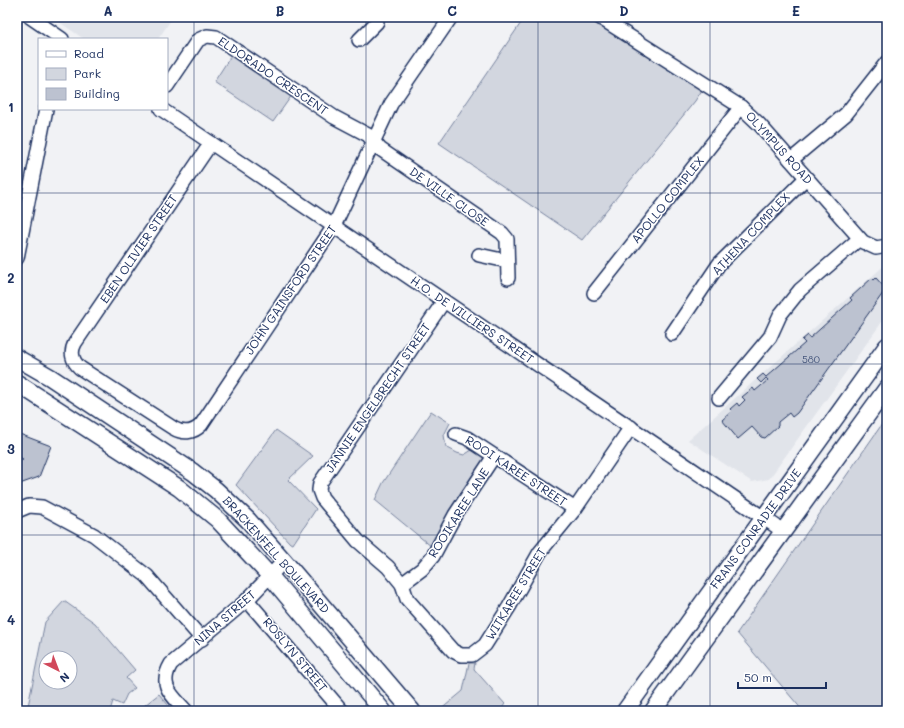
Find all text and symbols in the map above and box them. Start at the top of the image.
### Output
text: A [103,2,113,19]
text: B [276,2,285,19]
text: C [447,2,457,19]
text: D [619,2,629,19]
text: E [792,2,800,19]
street label: ELDORADO CRESCENT [215,32,332,118]
legend [38,38,168,110]
text: Road [74,45,104,61]
text: Park [74,65,101,81]
text: Building [74,85,120,101]
text: 1 [8,98,14,115]
street label: OLYMPUS ROAD [743,107,817,187]
street label: APOLLO COMPLEX [627,153,707,246]
street label: DE VILLE CLOSE [407,163,492,230]
street label: ATHENA COMPLEX [708,189,793,278]
street label: EBEN OLIVIER STREET [96,191,181,306]
street label: JOHN GAINSFORD STREET [241,221,340,357]
text: 2 [7,269,15,286]
street label: H.O. DE VILLIERS STREET [408,272,538,367]
street label: JANNIE ENGELBRECHT STREET [321,319,434,476]
house number: 580 [802,352,820,366]
street label: ROOI KAREE STREET [463,431,571,509]
text: 3 [7,440,15,457]
street label: ROOIKAREE LANE [424,464,492,560]
street label: FRANS CONRADIE DRIVE [706,465,804,592]
street label: BRACKENFELL BOULEVARD [220,492,334,616]
street label: WITKAREE STREET [481,544,549,643]
street label: NINA STREET [190,586,259,648]
text: 4 [7,611,15,628]
street label: ROSLYN STREET [260,614,332,695]
north arrow [38,650,78,690]
scale bar [738,664,826,690]
text: N [57,669,73,686]
text: 50 m [744,669,772,685]

